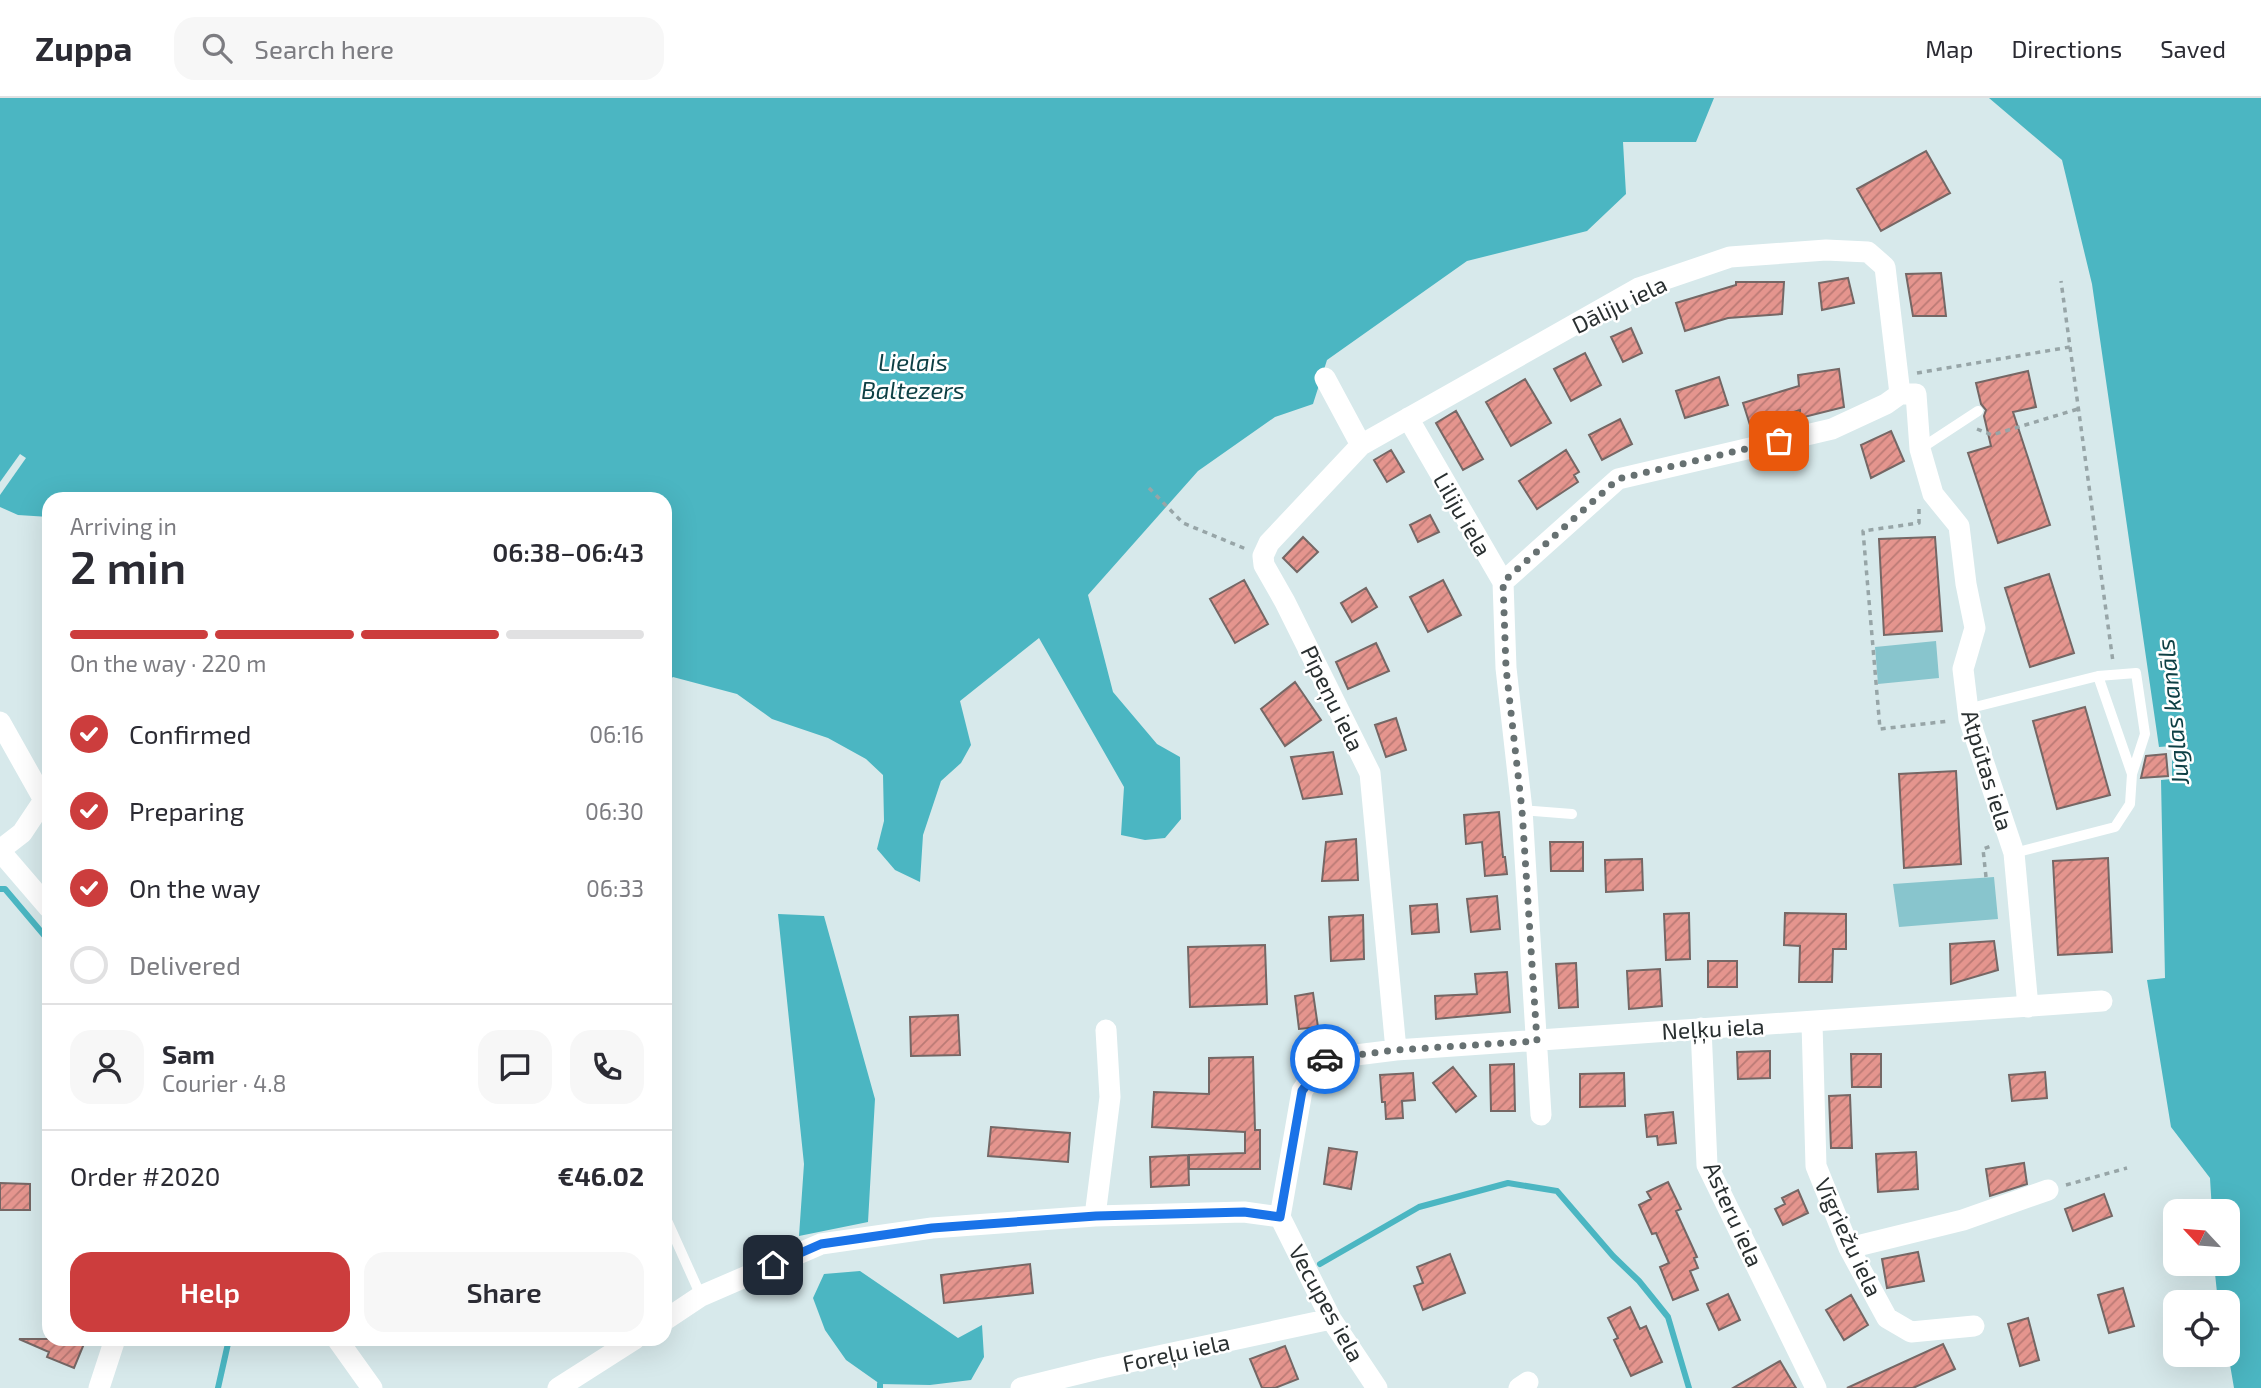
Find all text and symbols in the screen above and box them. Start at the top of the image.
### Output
search box [174,17,664,80]
text: Zuppa [35,28,132,68]
icon: search [198,29,236,67]
text: Search here [254,33,394,64]
text: Map [1925,34,1973,63]
text: Directions [2011,34,2122,63]
text: Saved [2160,34,2226,63]
street label: Dāliju iela [1567,269,1671,339]
water label: Lielais Baltezers [861,347,965,404]
pin [1749,411,1809,471]
icon: bag [1760,422,1798,460]
street label: Liliju iela [1428,467,1498,561]
text: Arriving in [70,512,177,540]
text: 06:38–06:43 [492,536,644,567]
text: 2 min [70,538,186,593]
water label: Juglas kanāls [2150,638,2194,787]
street label: Pīpeņu iela [1294,641,1371,756]
text: On the way · 220 m [70,649,266,677]
street label: Atpūtas iela [1956,706,2020,834]
icon: check [70,715,108,753]
text: Confirmed [129,718,252,749]
text: 06:16 [589,720,644,748]
icon: check [70,792,108,830]
text: Preparing [129,795,244,826]
text: 06:30 [585,797,644,825]
icon: check [70,869,108,907]
text: On the way [129,872,260,903]
text: 06:33 [586,874,644,902]
text: Delivered [129,949,241,980]
street label: Neļķu iela [1661,1011,1765,1047]
courier [1290,1024,1360,1094]
button: person [70,1030,144,1104]
button: chat [478,1030,552,1104]
button: phone [570,1030,644,1104]
text: Sam [162,1038,215,1069]
icon: car [1306,1040,1344,1078]
text: Courier · 4.8 [162,1069,286,1097]
street label: Asteru iela [1698,1157,1770,1271]
text: Order #2020 [70,1160,220,1191]
text: €46.02 [558,1160,644,1191]
street label: Vīgriežu iela [1809,1173,1889,1301]
north arrow [2163,1199,2240,1276]
map controls [2163,1199,2240,1367]
pin [743,1235,803,1295]
street label: Vecupes iela [1283,1239,1371,1367]
icon: home [754,1246,792,1284]
button: Help [70,1252,350,1332]
button: Share [364,1252,644,1332]
button: locate [2163,1290,2240,1367]
street label: Foreļu iela [1120,1327,1233,1379]

